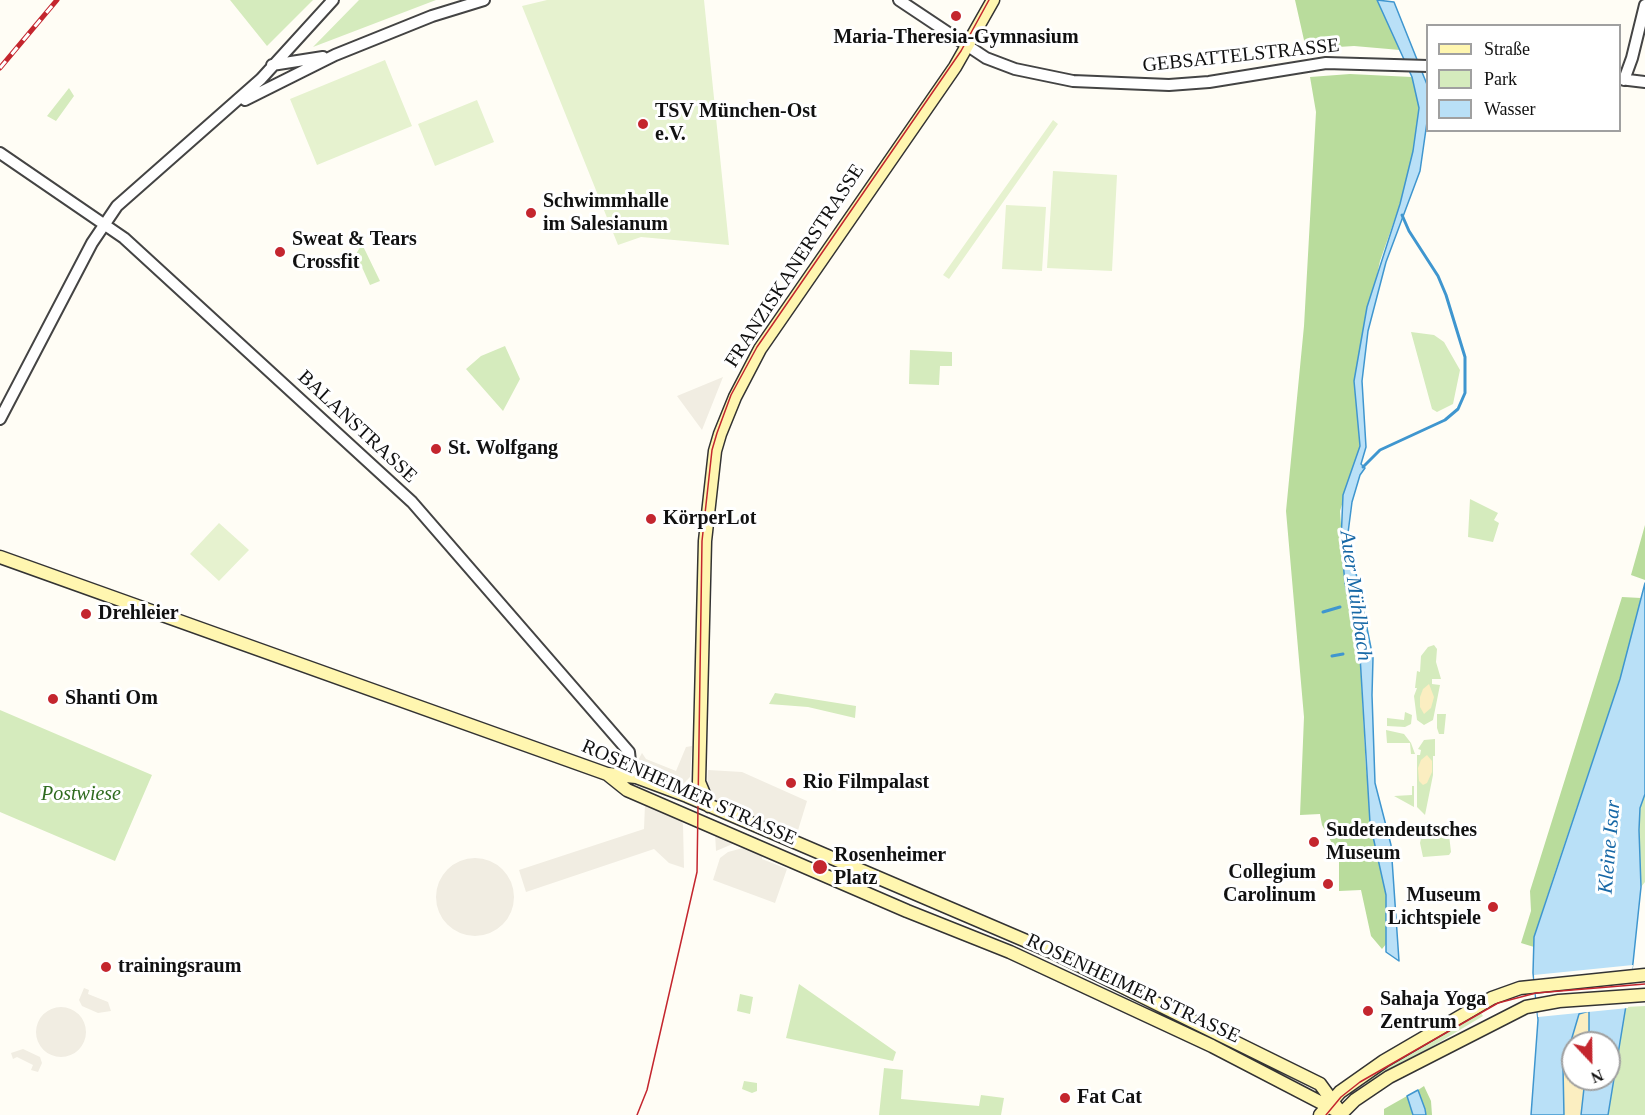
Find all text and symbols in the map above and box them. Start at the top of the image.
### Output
marker: Maria-Theresia-Gymnasium [949,9,963,23]
legend [1426,24,1621,132]
place label: Maria-Theresia-Gymnasium [833,26,1079,50]
street label: GEBSATTELSTRASSE [1141,34,1341,78]
text: Straße [1484,39,1530,59]
text: Park [1484,69,1517,89]
text: Wasser [1484,99,1536,119]
place label: TSV München-Ost e.V. [655,100,817,147]
marker: TSV München-Ost e.V. [636,117,650,131]
street label: FRANZISKANERSTRASSE [720,160,870,372]
place label: Schwimmhalle im Salesianum [543,190,669,237]
marker: Schwimmhalle im Salesianum [524,206,538,220]
place label: Sweat & Tears Crossfit [292,228,417,275]
marker: Sweat & Tears Crossfit [273,245,287,259]
street label: BALANSTRASSE [292,366,422,488]
place label: St. Wolfgang [448,437,558,461]
marker: St. Wolfgang [429,442,443,456]
place label: KörperLot [663,507,756,531]
marker: KörperLot [644,512,658,526]
water label: Auer Mühlbach [1333,529,1377,663]
place label: Drehleier [98,602,179,626]
marker: Drehleier [79,607,93,621]
place label: Shanti Om [65,687,158,711]
marker: Shanti Om [46,692,60,706]
street label: ROSENHEIMER STRASSE [578,735,800,851]
place label: Rio Filmpalast [803,771,929,795]
marker: Rio Filmpalast [784,776,798,790]
park label: Postwiese [41,783,121,807]
water label: Kleine Isar [1593,799,1627,895]
place label: Sudetendeutsches Museum [1326,819,1477,866]
marker: Sudetendeutsches Museum [1307,835,1321,849]
place label: Rosenheimer Platz [834,844,946,891]
marker: Rosenheimer Platz [811,858,829,876]
place label: Collegium Carolinum [1223,861,1316,908]
marker: Collegium Carolinum [1321,877,1335,891]
place label: Museum Lichtspiele [1388,884,1481,931]
marker: Museum Lichtspiele [1486,900,1500,914]
street label: ROSENHEIMER STRASSE [1022,929,1244,1049]
place label: trainingsraum [118,955,241,979]
marker: trainingsraum [99,960,113,974]
place label: Sahaja Yoga Zentrum [1380,988,1486,1035]
marker: Sahaja Yoga Zentrum [1361,1004,1375,1018]
north arrow [1561,1031,1621,1091]
text: N [1589,1066,1606,1086]
place label: Fat Cat [1077,1086,1142,1110]
marker: Fat Cat [1058,1091,1072,1105]

